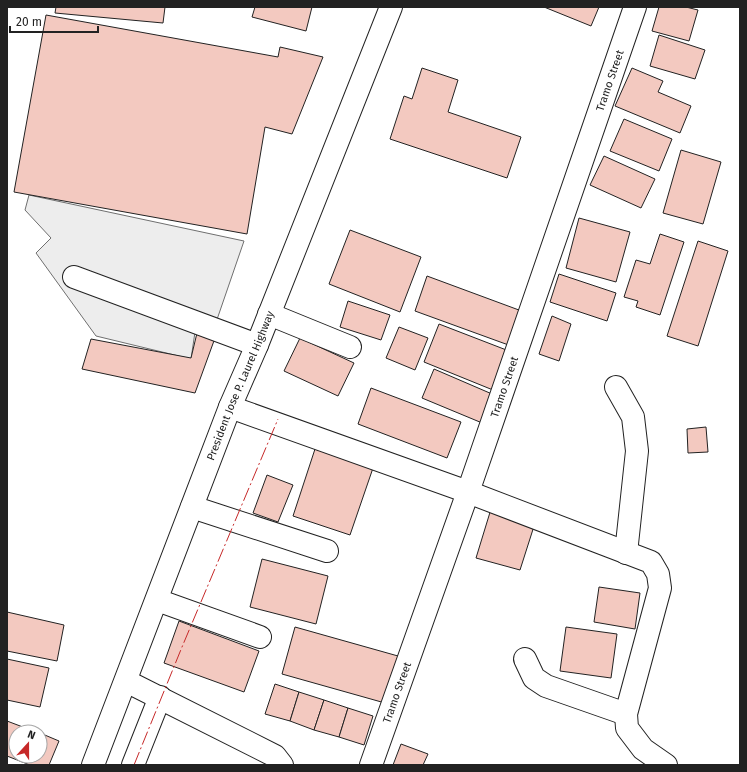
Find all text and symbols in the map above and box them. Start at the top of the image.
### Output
scale bar [10,8,98,34]
text: 20 m [16,15,42,29]
street label: Tramo Street [594,48,627,113]
street label: President Jose P. Laurel Highway [204,309,277,462]
street label: Tramo Street [488,355,521,419]
street label: Tramo Street [380,660,414,725]
north arrow [8,724,48,764]
text: N [26,728,37,743]

